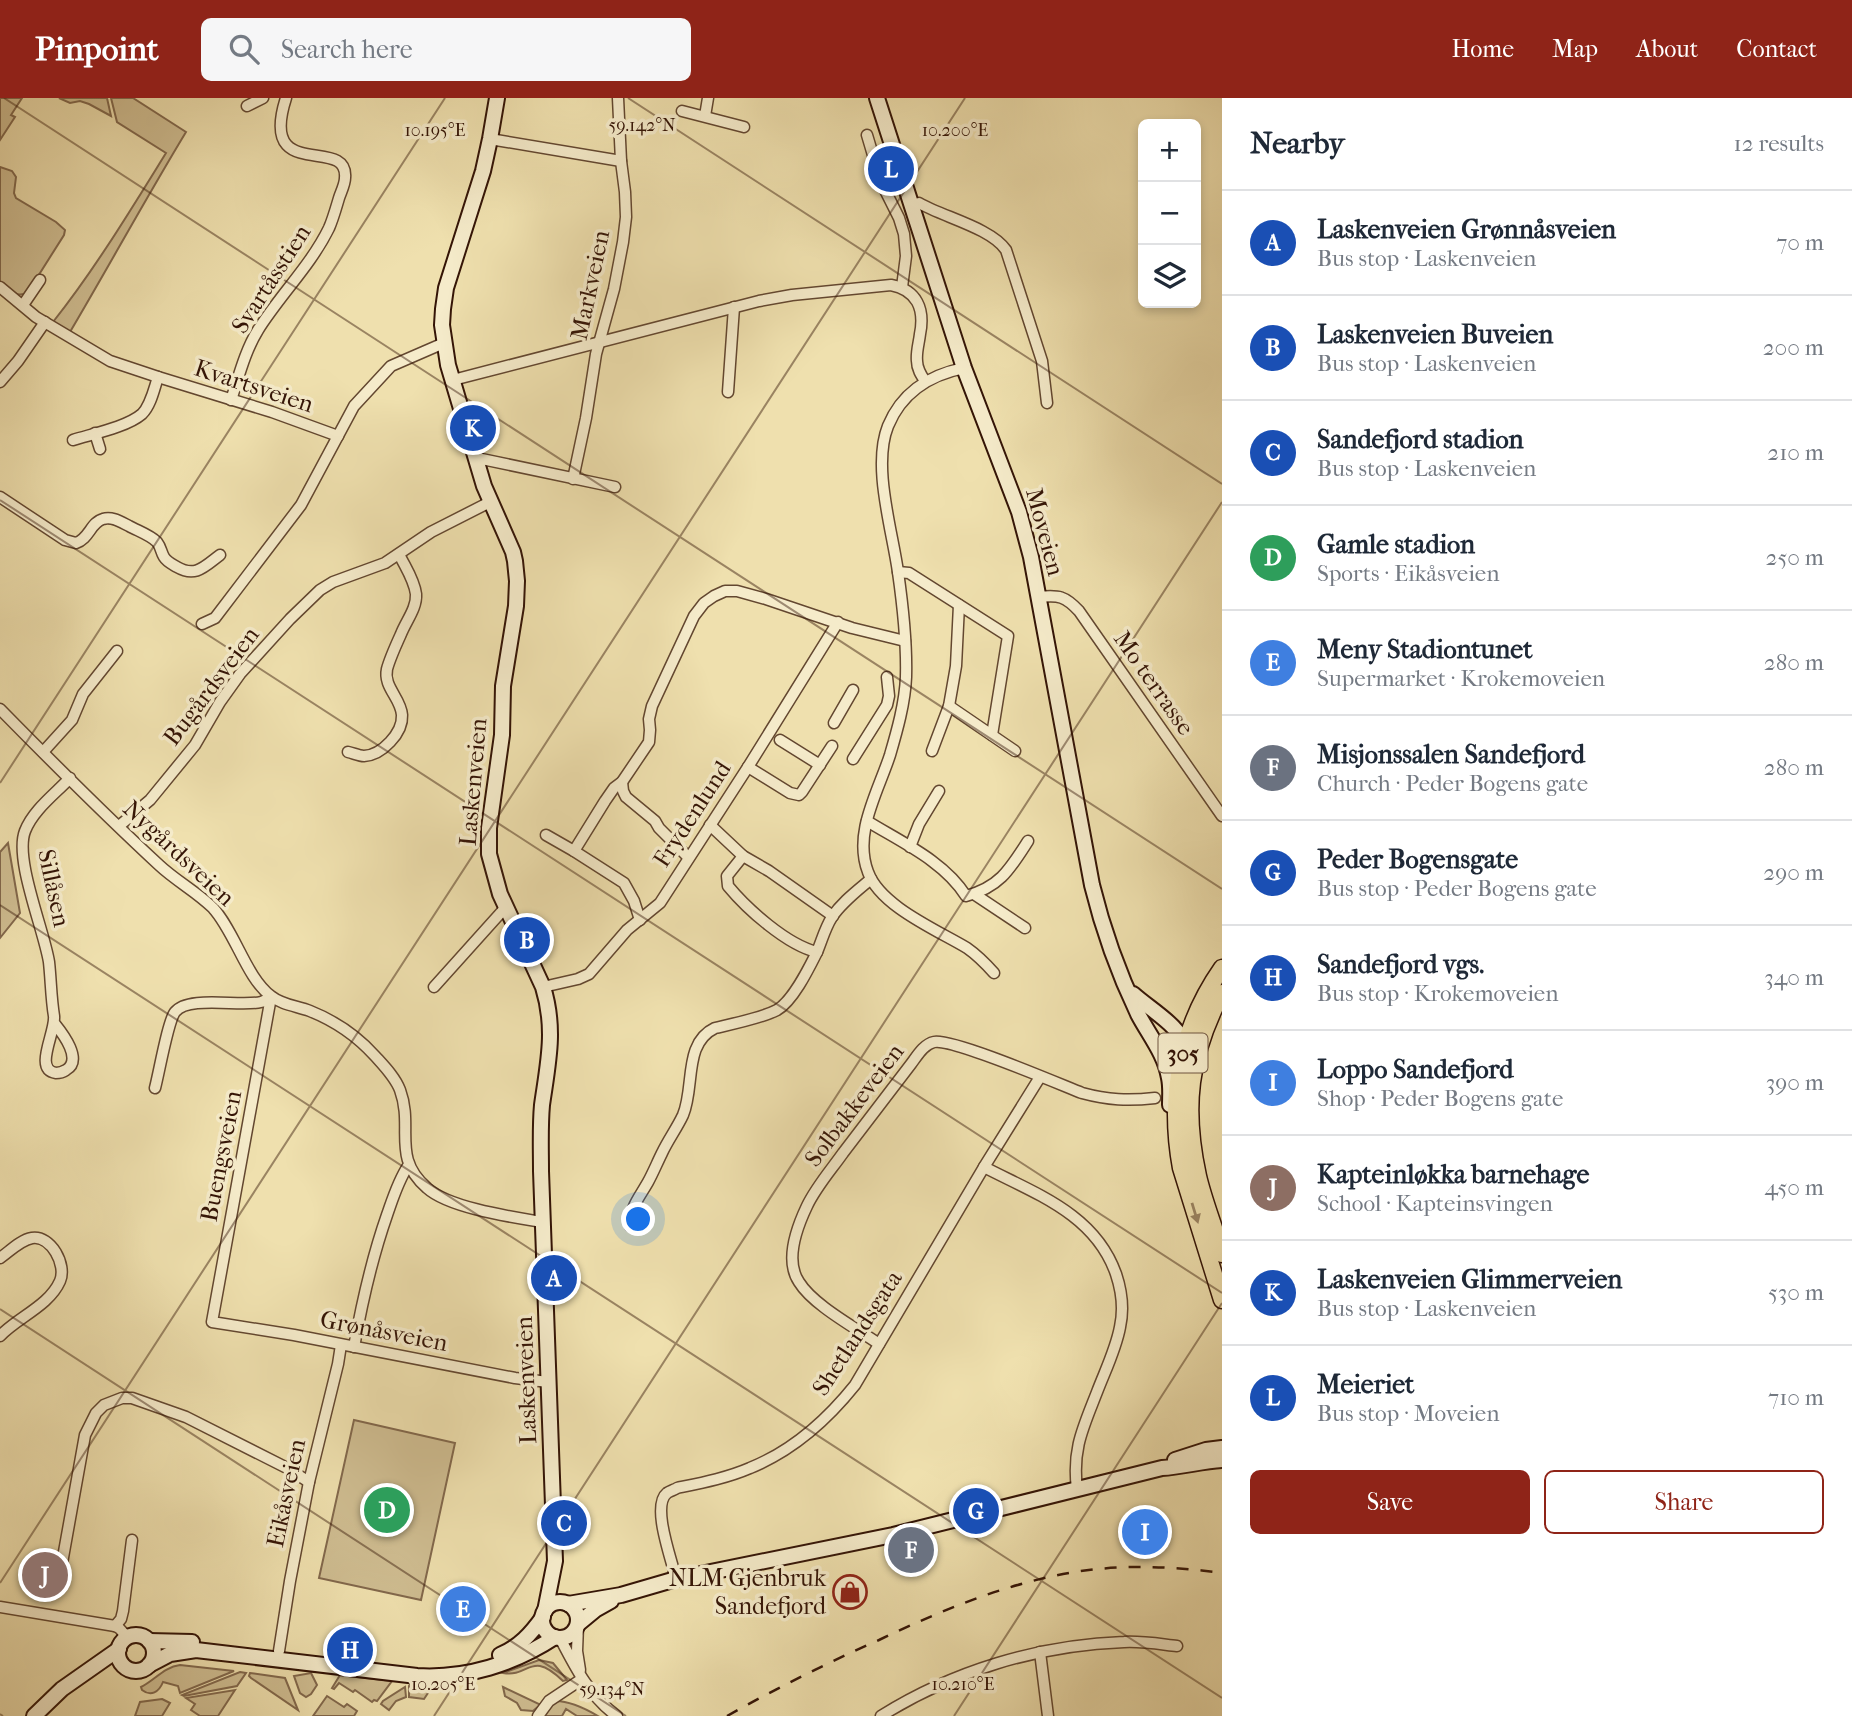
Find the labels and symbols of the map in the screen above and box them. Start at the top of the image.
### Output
text: 59.142°N [608,115,676,136]
text: 10.195°E [405,120,465,141]
text: 10.200°E [922,120,988,141]
pin: L [868,143,914,195]
street label: Svartåsstien [226,219,317,339]
street label: Markveien [565,227,615,342]
street label: Kvartsveien [191,354,317,418]
pin: K [450,402,496,454]
street label: Moveien [1020,485,1070,579]
street label: Bugårdsveien [157,621,265,751]
street label: Mo terrasse [1108,626,1200,740]
street label: Laskenveien [453,717,493,847]
street label: Frydenlund [647,755,737,872]
street label: Nygårdsveien [118,794,241,912]
street label: Sillåsen [32,847,76,929]
pin: B [504,914,550,966]
road number: 305 [1158,1034,1208,1072]
street label: Solbakkeveien [799,1038,909,1172]
street label: Buengsveien [195,1088,247,1224]
your location [621,1202,655,1236]
one-way arrow [1191,1203,1201,1224]
pin: A [531,1252,577,1304]
street label: Shetlandsgata [806,1265,908,1401]
street label: Grønåsveien [318,1305,450,1357]
street label: Laskenveien [510,1315,542,1444]
street label: Eikåsveien [261,1436,311,1550]
pin: D [364,1484,410,1536]
pin: G [953,1485,999,1537]
pin: C [541,1497,587,1549]
pin: I [1122,1506,1168,1558]
pin: F [888,1524,934,1576]
pin: J [22,1549,68,1601]
place label: NLM Gjenbruk Sandefjord [669,1564,827,1620]
shop icon: NLM Gjenbruk Sandefjord [831,1573,869,1611]
pin: E [440,1583,486,1635]
pin: H [327,1624,373,1676]
text: 10.205°E [411,1674,475,1695]
text: 10.210°E [932,1674,994,1695]
text: 59.134°N [579,1679,645,1700]

